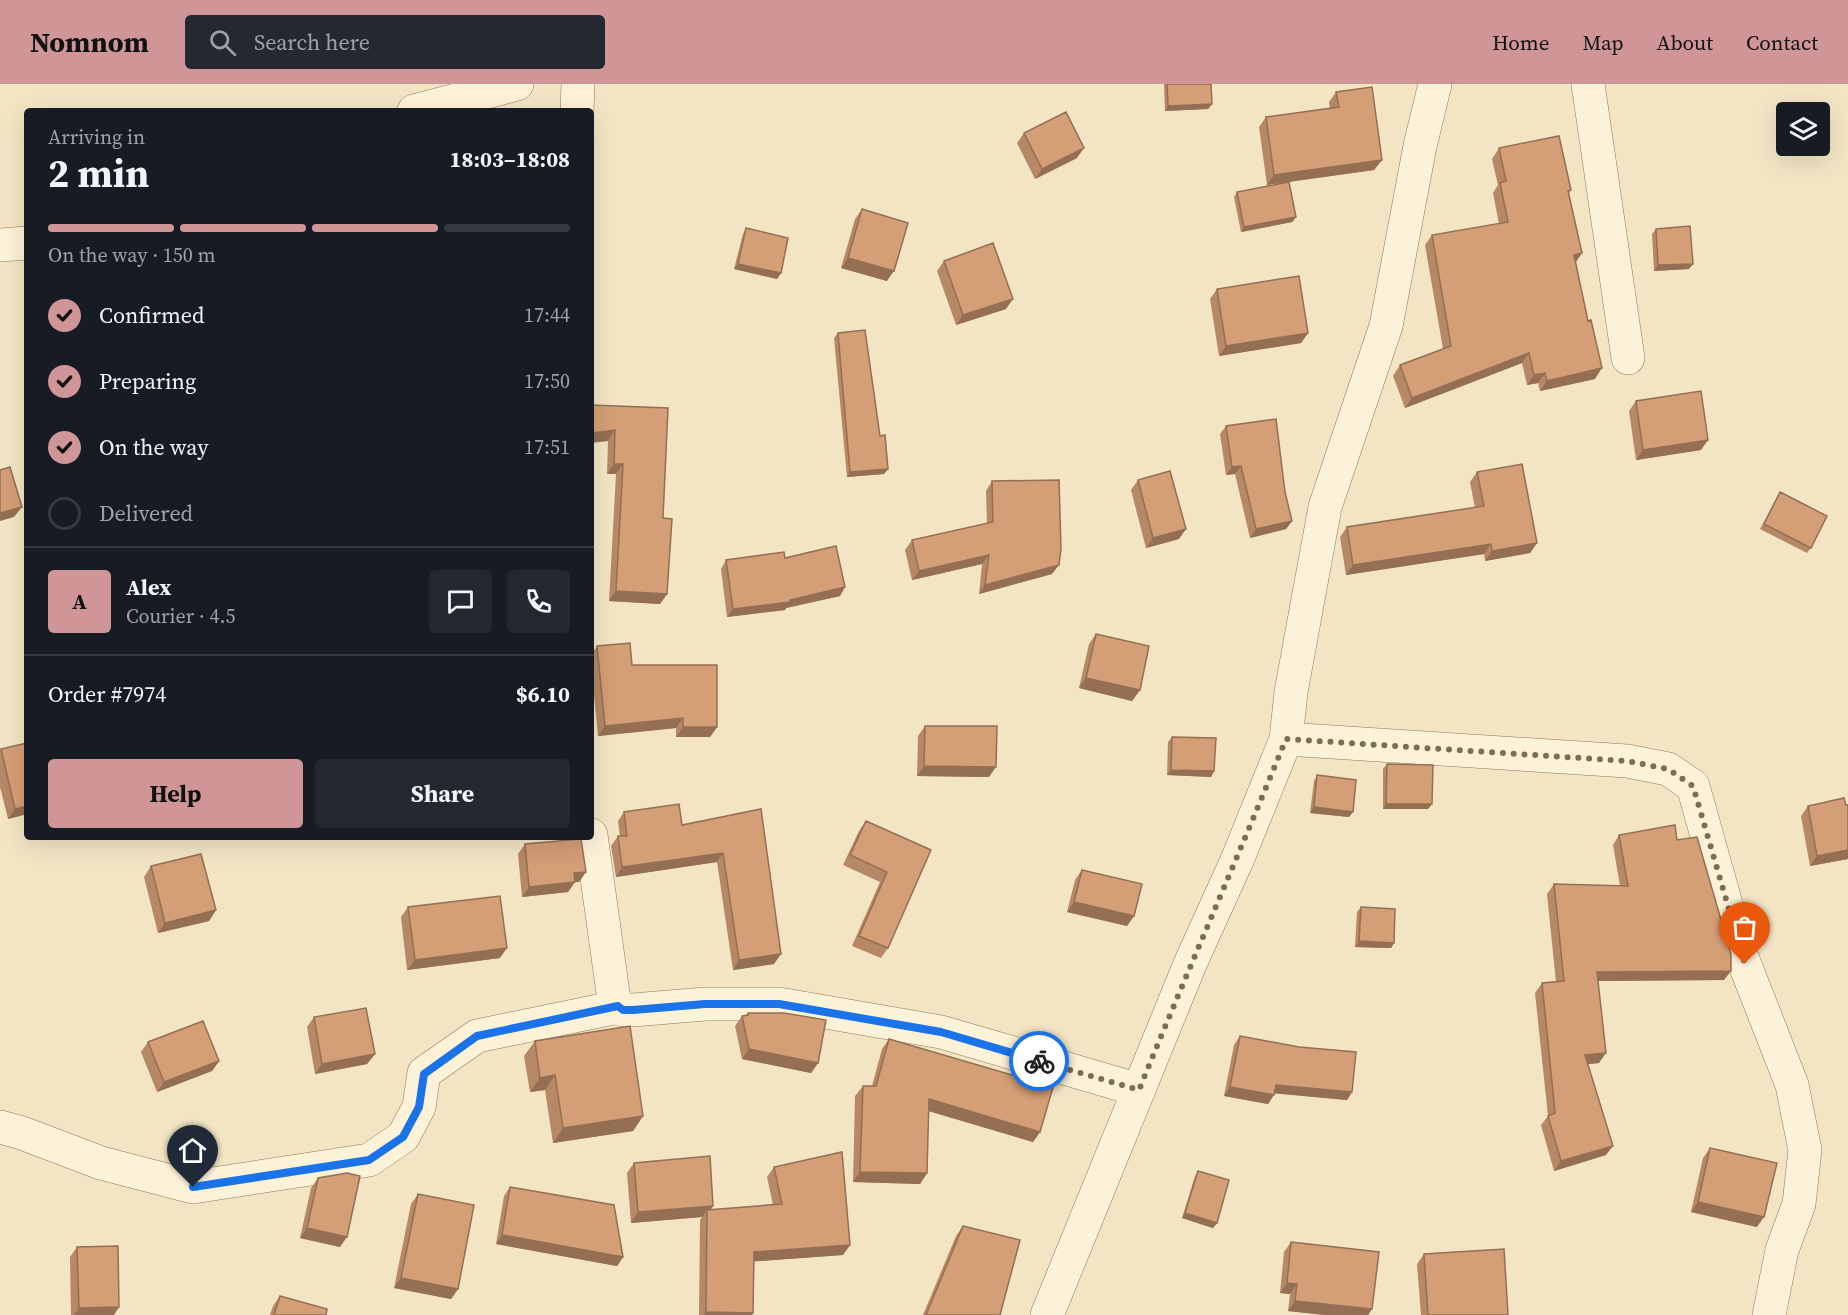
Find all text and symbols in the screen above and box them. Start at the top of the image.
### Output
search box [185,15,605,69]
text: Nomnom [30,23,149,61]
icon: search [206,26,239,59]
text: Search here [254,27,370,57]
text: Home [1492,28,1550,57]
text: Map [1583,28,1624,57]
text: About [1657,28,1713,57]
text: Contact [1746,28,1818,57]
map controls [1776,102,1830,156]
button: layers [1776,102,1830,156]
text: Arriving in [48,123,145,151]
text: 18:03–18:08 [450,144,570,174]
text: 2 min [48,147,149,200]
text: On the way · 150 m [48,241,215,269]
icon: check [48,299,81,332]
text: Confirmed [99,300,204,330]
text: 17:44 [524,301,570,329]
icon: check [48,365,81,398]
text: Preparing [99,366,196,396]
text: 17:50 [524,367,570,395]
icon: check [48,431,81,464]
text: On the way [99,432,208,462]
text: 17:51 [524,433,570,461]
text: Delivered [99,498,193,528]
button: chat [429,570,492,633]
button: phone [507,570,570,633]
text: Alex [126,572,171,602]
text: A [72,586,87,616]
text: Courier · 4.5 [126,602,235,630]
text: Order #7974 [48,679,166,709]
text: $6.10 [516,679,570,709]
button: Help [48,759,303,828]
button: Share [315,759,570,828]
pin [1719,902,1770,964]
icon: bag [1728,911,1761,944]
courier [1009,1031,1069,1091]
icon: bike [1023,1045,1056,1078]
pin [167,1125,218,1187]
icon: home [176,1134,209,1167]

